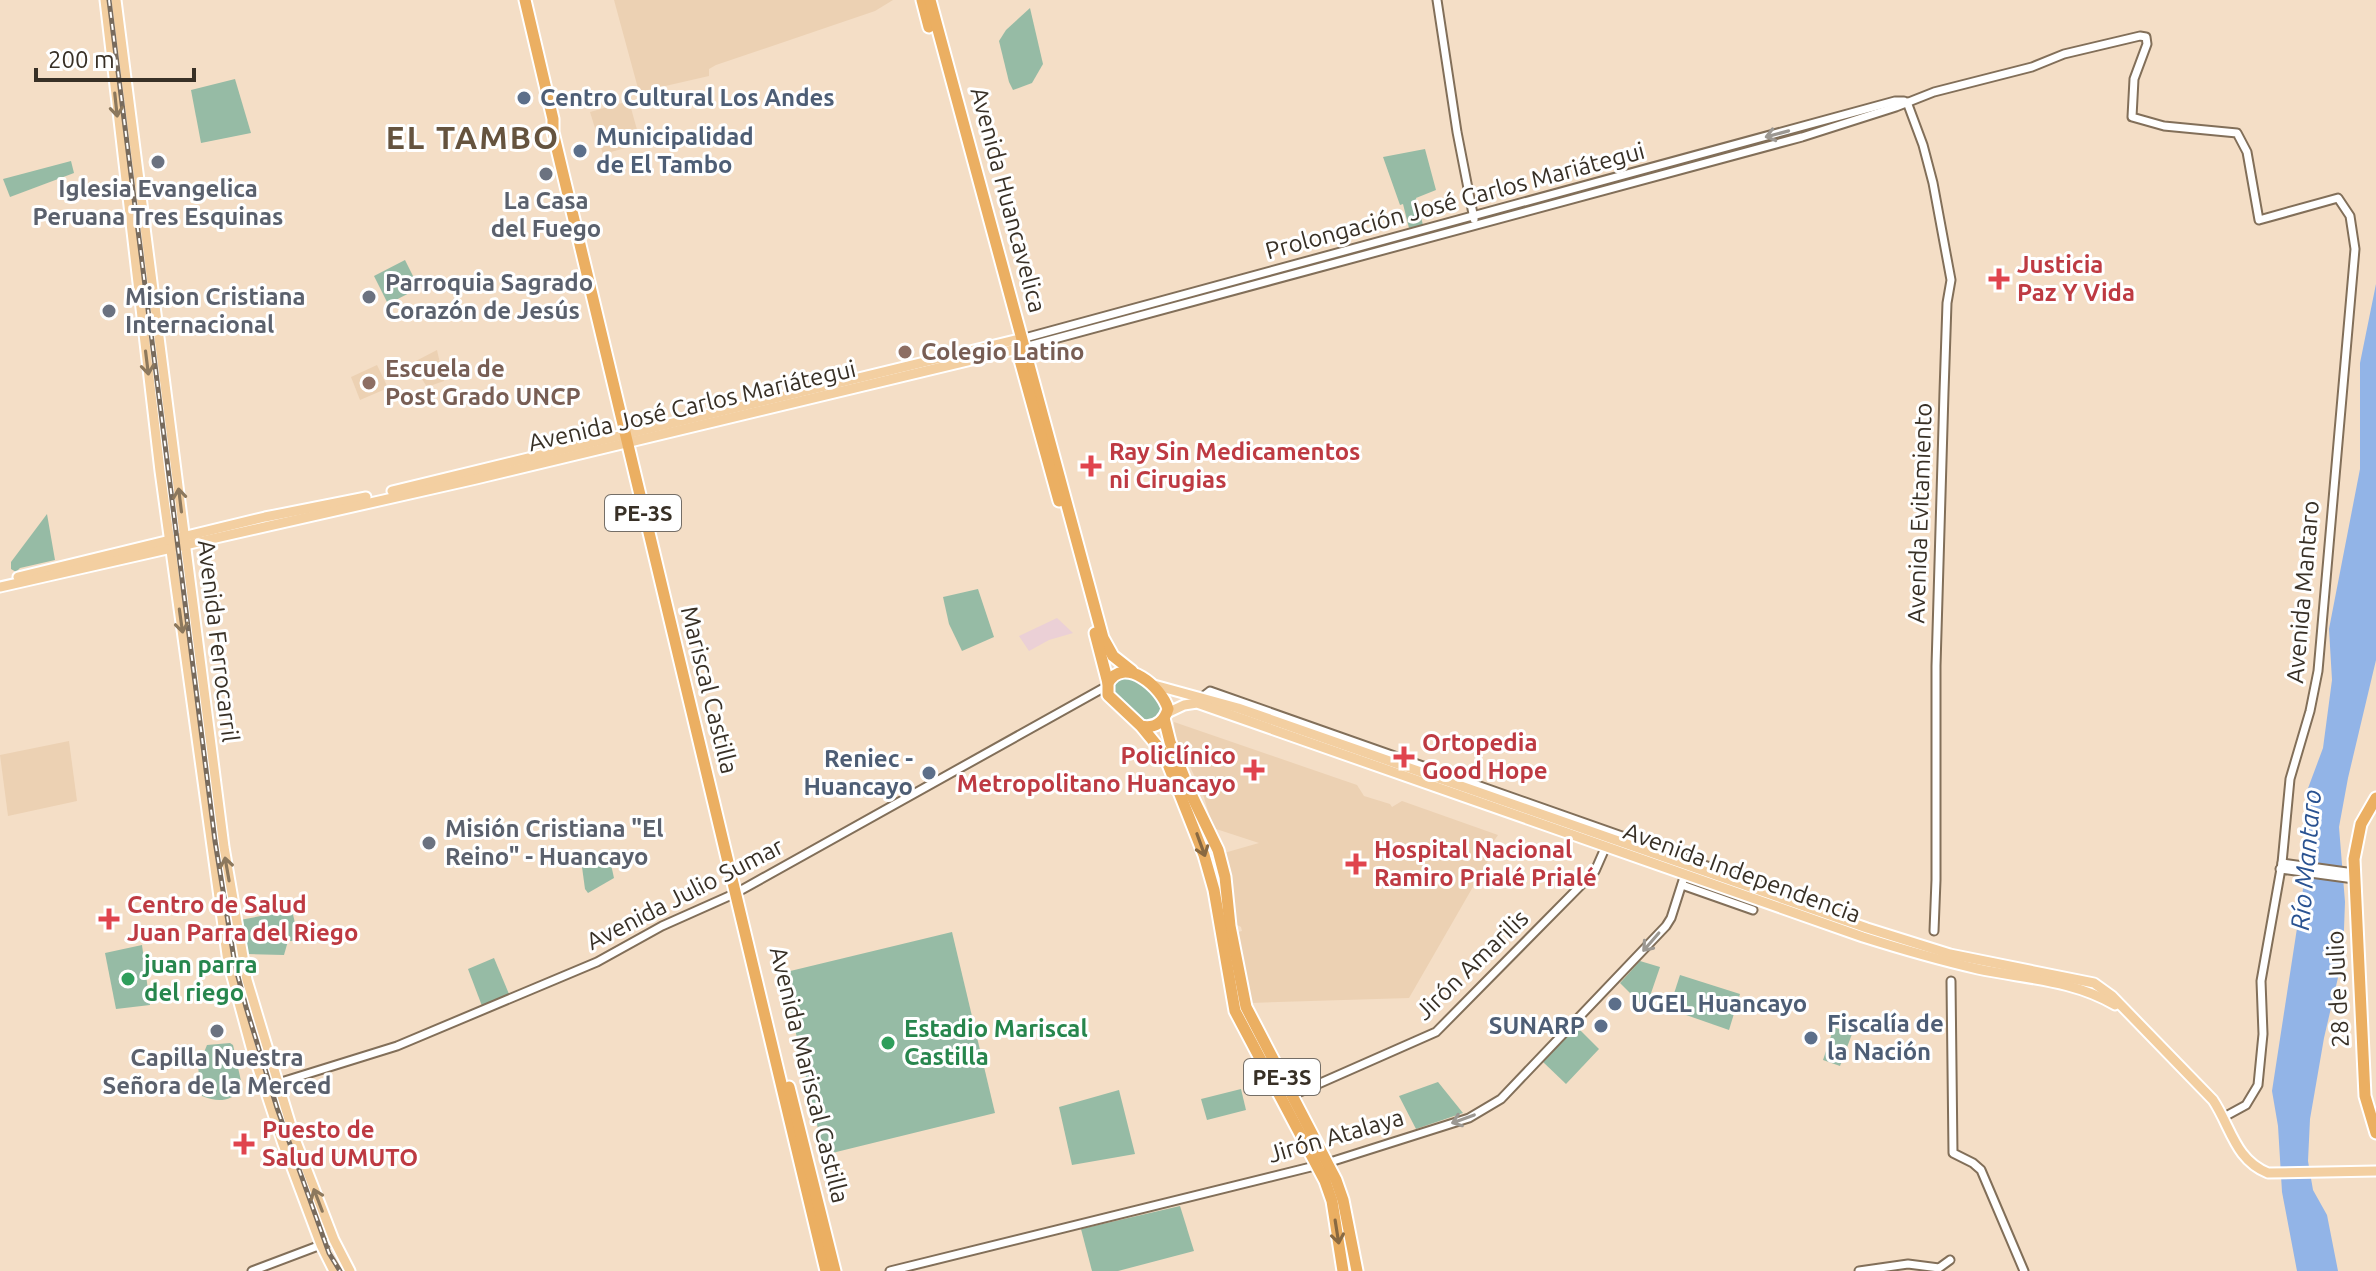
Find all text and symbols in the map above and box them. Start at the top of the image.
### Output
scale bar [36,32,194,82]
text: 200 m [48,46,115,73]
place label: Centro Cultural Los Andes [540,84,835,111]
street label: Avenida Huancavelica [965,84,1052,315]
marker: Centro Cultural Los Andes [515,89,533,107]
one-way arrow [109,91,124,118]
district label: EL TAMBO [386,119,560,155]
place label: Municipalidad de El Tambo [596,123,754,178]
one-way arrow [1765,127,1791,142]
street label: Prolongación José Carlos Mariátegui [1262,137,1648,264]
marker: Municipalidad de El Tambo [571,142,589,160]
marker: Iglesia Evangelica Peruana Tres Esquinas [149,153,167,171]
marker: La Casa del Fuego [537,165,555,183]
place label: Iglesia Evangelica Peruana Tres Esquinas [33,175,283,230]
place label: La Casa del Fuego [491,187,601,242]
place label: Justicia Paz Y Vida [2017,251,2135,306]
marker: Justicia Paz Y Vida [1988,268,2010,290]
place label: Parroquia Sagrado Corazón de Jesús [385,269,593,324]
place label: Mision Cristiana Internacional [125,283,306,338]
marker: Parroquia Sagrado Corazón de Jesús [360,288,378,306]
marker: Mision Cristiana Internacional [100,302,118,320]
place label: Colegio Latino [921,338,1085,365]
marker: Colegio Latino [896,343,914,361]
one-way arrow [140,350,155,376]
place label: Escuela de Post Grado UNCP [385,355,581,410]
street label: Avenida José Carlos Mariátegui [525,355,858,456]
marker: Escuela de Post Grado UNCP [360,374,378,392]
street label: Avenida Evitamiento [1902,402,1937,624]
place label: Ray Sin Medicamentos ni Cirugias [1109,438,1360,493]
marker: Ray Sin Medicamentos ni Cirugias [1080,455,1102,477]
one-way arrow [173,487,188,514]
road number: PE-3S [605,495,681,531]
street label: Avenida Mantaro [2281,499,2324,684]
street label: Avenida Ferrocarril [193,538,244,744]
street label: Mariscal Castilla [676,603,743,776]
one-way arrow [174,608,189,633]
place label: Ortopedia Good Hope [1422,729,1548,784]
place label: Policlínico Metropolitano Huancayo [957,742,1236,797]
place label: Reniec - Huancayo [803,745,913,800]
marker: Ortopedia Good Hope [1393,746,1415,768]
marker: Policlínico Metropolitano Huancayo [1243,759,1265,781]
marker: Reniec - Huancayo [920,764,938,782]
water label: Río Mantaro [2285,788,2326,932]
place label: Misión Cristiana "El Reino" - Huancayo [445,815,664,870]
street label: Avenida Independencia [1620,817,1864,928]
street label: Avenida Julio Sumar [582,832,788,955]
one-way arrow [1194,832,1209,857]
marker: Misión Cristiana "El Reino" - Huancayo [420,834,438,852]
place label: Hospital Nacional Ramiro Prialé Prialé [1374,836,1597,891]
marker: Hospital Nacional Ramiro Prialé Prialé [1345,853,1367,875]
one-way arrow [219,857,234,882]
place label: Centro de Salud Juan Parra del Riego [127,891,358,946]
street label: Jirón Amarilis [1410,904,1534,1025]
marker: Centro de Salud Juan Parra del Riego [98,908,120,930]
street label: 28 de Julio [2321,930,2354,1048]
one-way arrow [1642,932,1660,952]
street label: Avenida Mariscal Castilla [765,944,854,1206]
place label: juan parra del riego [142,951,257,1006]
marker: juan parra del riego [119,970,137,988]
place label: UGEL Huancayo [1631,990,1807,1017]
marker: UGEL Huancayo [1606,995,1624,1013]
place label: Fiscalía de la Nación [1827,1010,1944,1065]
place label: SUNARP [1489,1012,1585,1039]
place label: Estadio Mariscal Castilla [904,1015,1088,1070]
marker: SUNARP [1592,1017,1610,1035]
marker: Capilla Nuestra Señora de la Merced [208,1022,226,1040]
marker: Fiscalía de la Nación [1802,1029,1820,1047]
marker: Estadio Mariscal Castilla [879,1034,897,1052]
place label: Capilla Nuestra Señora de la Merced [103,1044,331,1099]
road number: PE-3S [1244,1059,1320,1095]
street label: Jirón Atalaya [1265,1103,1407,1168]
one-way arrow [1452,1113,1476,1127]
place label: Puesto de Salud UMUTO [262,1116,418,1171]
marker: Puesto de Salud UMUTO [233,1133,255,1155]
one-way arrow [310,1188,324,1213]
one-way arrow [1330,1219,1345,1244]

